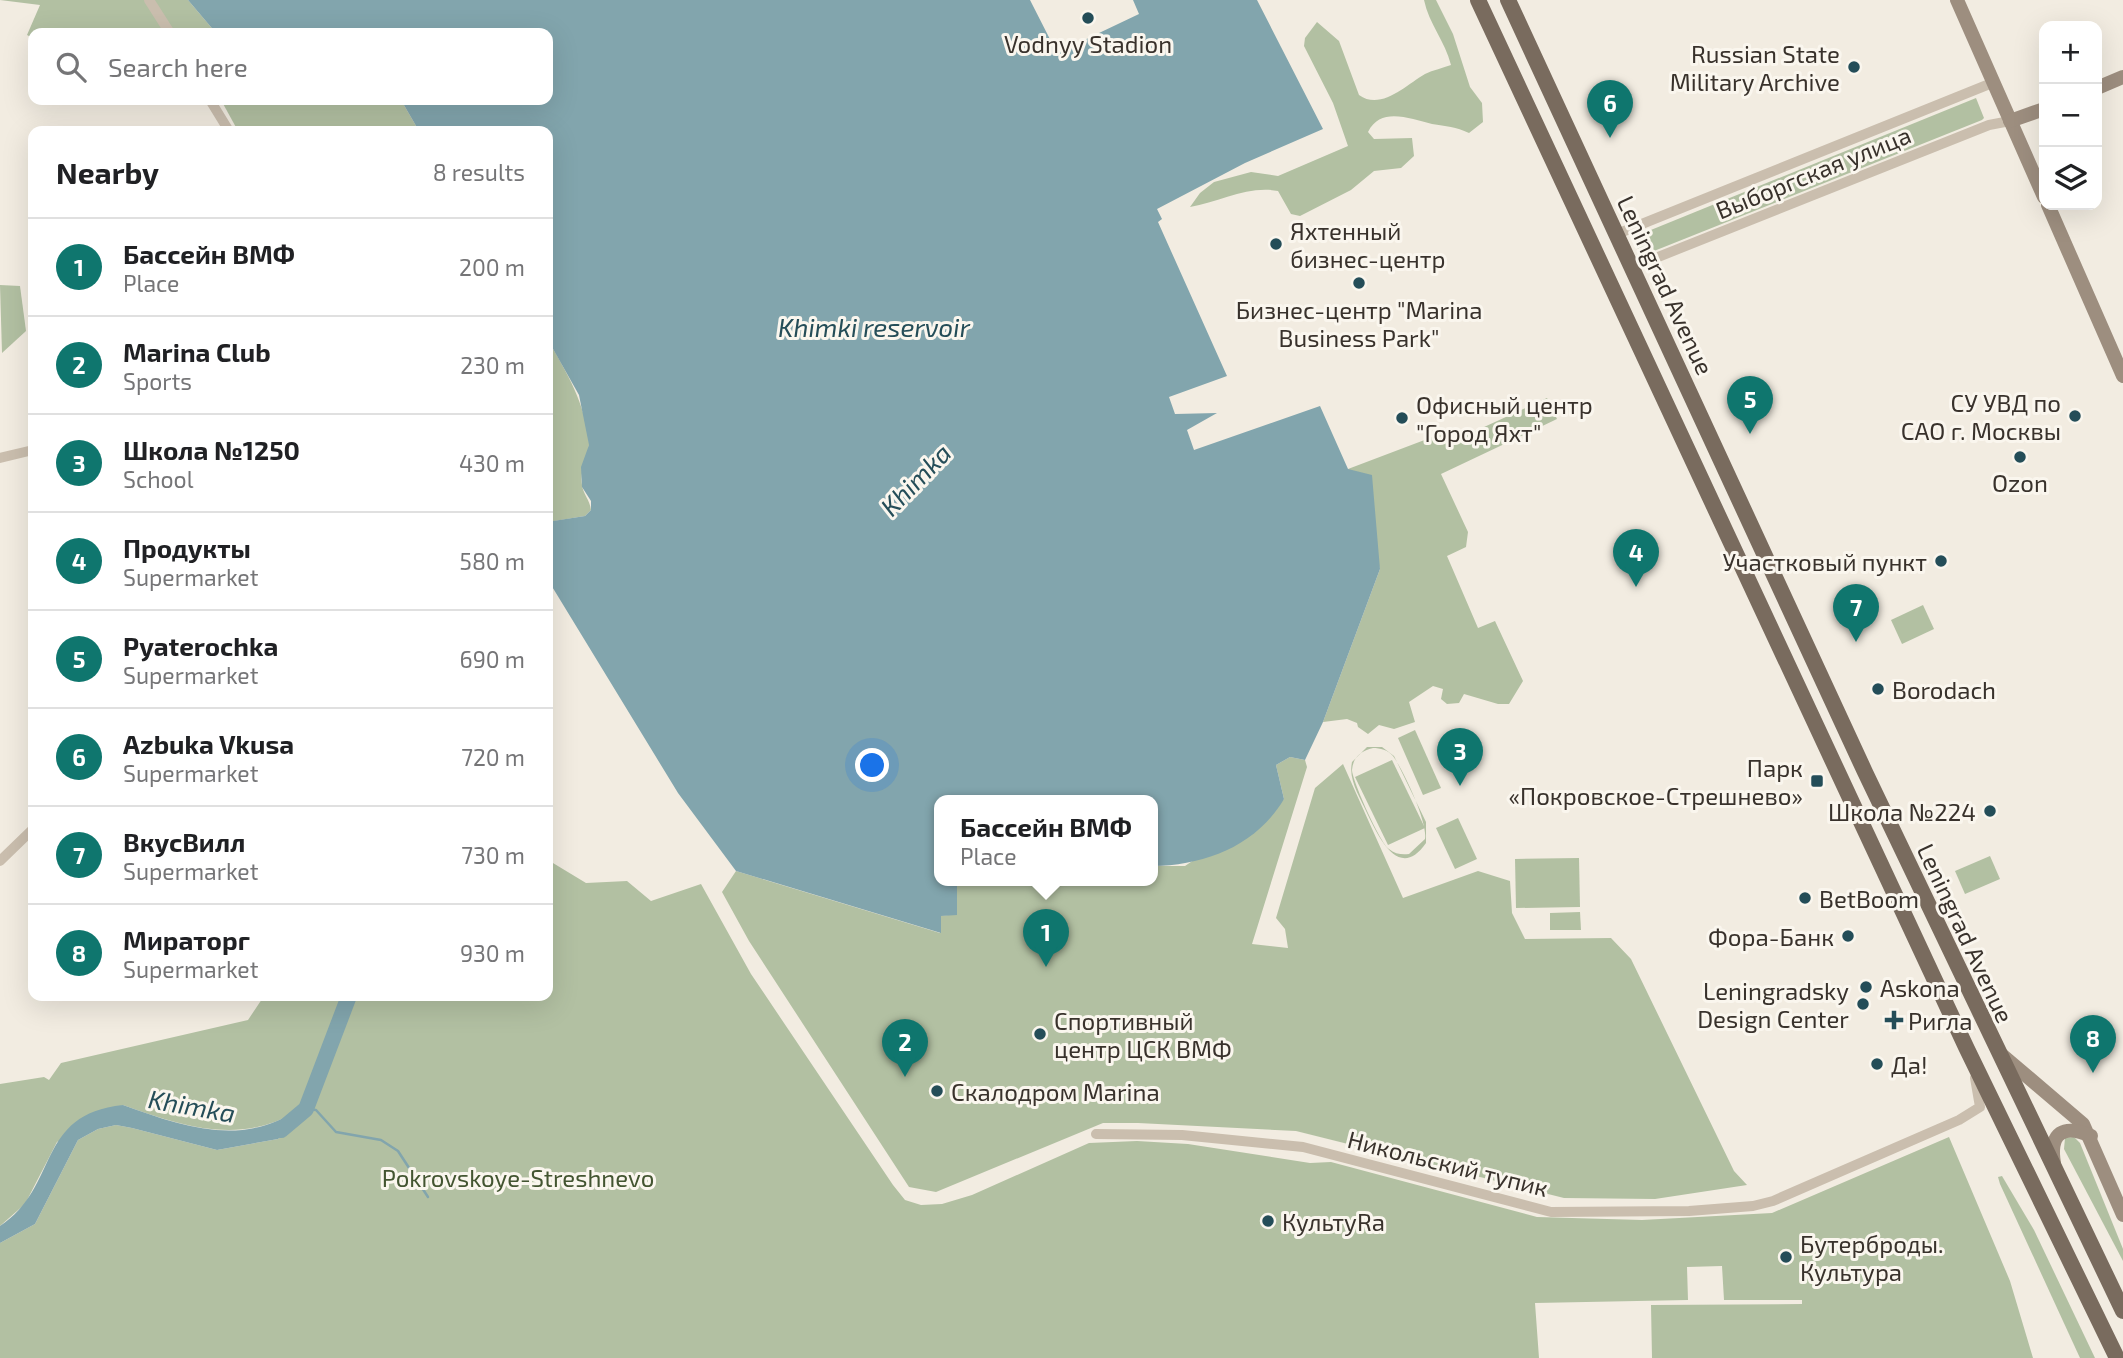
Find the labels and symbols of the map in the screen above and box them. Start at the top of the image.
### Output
marker: Vodnyy Stadion [1080,10,1096,26]
place label: Vodnyy Stadion [1004,29,1172,58]
place label: Russian State Military Archive [1670,39,1840,96]
marker: Russian State Military Archive [1846,59,1862,75]
pin: 6 [1587,80,1633,138]
street label: Выборгская улица [1711,120,1915,225]
street label: Leningrad Avenue [1612,191,1720,379]
place label: Яхтенный бизнес-центр [1290,216,1446,273]
marker: Яхтенный бизнес-центр [1268,236,1284,252]
marker: Бизнес-центр "Marina Business Park" [1351,275,1367,291]
place label: Бизнес-центр "Marina Business Park" [1236,295,1482,352]
water label: Khimki reservoir [778,311,971,342]
pin: 5 [1727,376,1773,434]
place label: СУ УВД по САО г. Москвы [1901,388,2061,445]
place label: Офисный центр "Город Яхт" [1416,390,1593,447]
marker: СУ УВД по САО г. Москвы [2067,408,2083,424]
marker: Офисный центр "Город Яхт" [1394,410,1410,426]
water label: Khimka [873,437,957,521]
marker: Ozon [2012,449,2028,465]
place label: Ozon [1992,468,2048,497]
pin: 4 [1613,529,1659,587]
place label: Участковый пункт [1723,547,1927,577]
marker: Участковый пункт [1933,553,1949,569]
pin: 7 [1833,584,1879,642]
place label: Borodach [1892,675,1996,704]
marker: Borodach [1870,681,1886,697]
pin: 3 [1437,728,1483,786]
your location [855,748,889,782]
place label: Парк «Покровское-Стрешнево» [1508,753,1803,810]
marker: Парк «Покровское-Стрешнево» [1809,773,1825,789]
place label: Школа №224 [1828,797,1976,826]
marker: Школа №224 [1982,803,1998,819]
street label: Leningrad Avenue [1912,839,2020,1027]
place label: BetBoom [1819,884,1919,913]
marker: BetBoom [1797,890,1813,906]
pin: 1 [1023,909,1069,967]
place label: Фора-Банк [1708,922,1834,951]
marker: Фора-Банк [1840,928,1856,944]
place label: Askona [1880,973,1960,1002]
place label: Leningradsky Design Center [1697,976,1849,1033]
marker: Askona [1858,979,1874,995]
marker: Leningradsky Design Center [1855,996,1871,1012]
place label: Спортивный центр ЦСК ВМФ [1054,1006,1232,1063]
place label: Ригла [1908,1006,1973,1035]
marker: Ригла [1886,1012,1902,1028]
pin: 8 [2070,1015,2116,1073]
pin: 2 [882,1019,928,1077]
marker: Спортивный центр ЦСК ВМФ [1032,1026,1048,1042]
place label: Да! [1891,1050,1927,1079]
marker: Да! [1869,1056,1885,1072]
place label: Скалодром Marina [951,1077,1160,1106]
water label: Khimka [146,1082,238,1128]
marker: Скалодром Marina [929,1083,945,1099]
street label: Никольский тупик [1344,1124,1551,1203]
park label: Pokrovskoye-Streshnevo [382,1163,654,1192]
place label: КультуRа [1282,1207,1385,1237]
marker: КультуRа [1260,1213,1276,1229]
place label: Бутерброды. Культура [1800,1229,1944,1287]
marker: Бутерброды. Культура [1778,1249,1794,1265]

